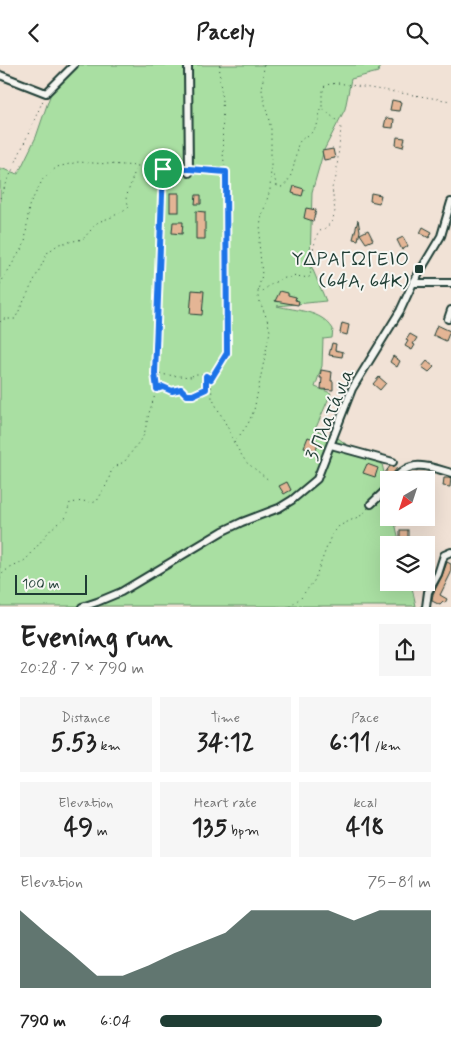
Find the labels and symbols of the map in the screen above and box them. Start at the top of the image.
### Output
pin [142,148,184,190]
place label: ΥΔΡΑΓΩΓΕΙΟ (64Α, 64Κ) [292,247,409,294]
marker: ΥΔΡΑΓΩΓΕΙΟ (64Α, 64Κ) [413,263,425,275]
street label: 3 Πλατάνια [300,365,361,465]
north arrow [380,471,435,526]
scale bar [15,572,88,595]

